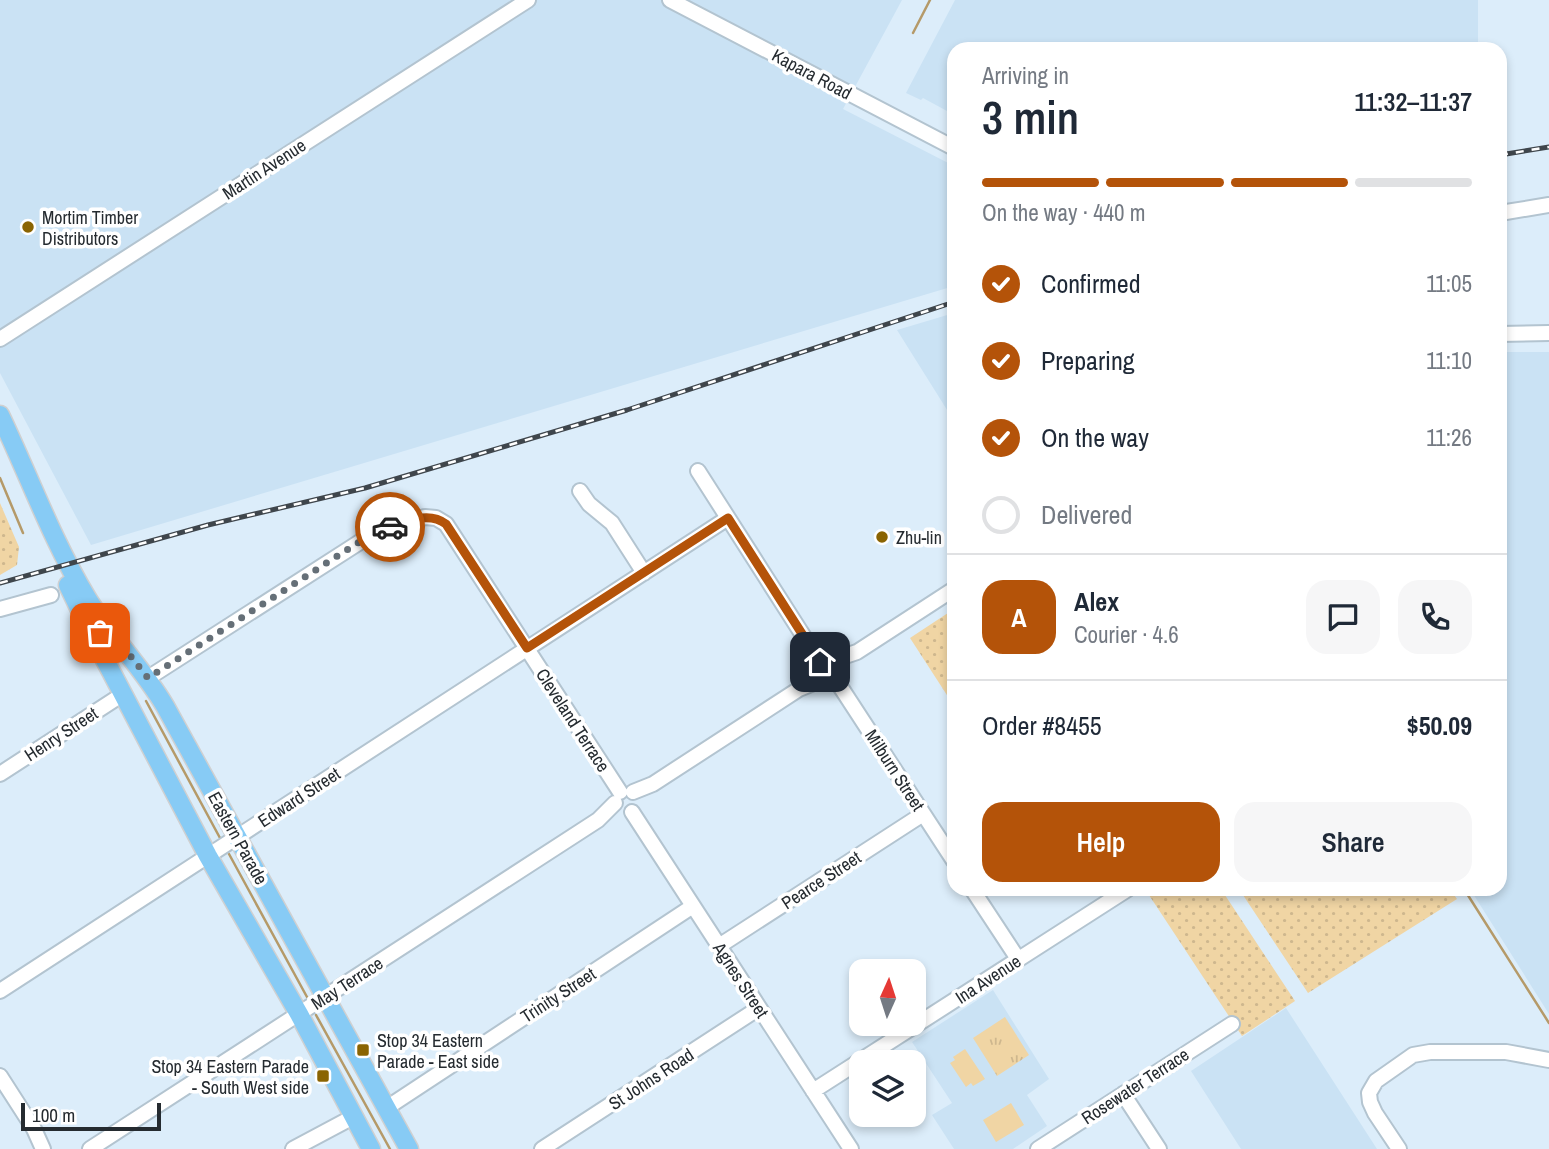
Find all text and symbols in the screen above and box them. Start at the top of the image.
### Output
street label: Kapara Road [768,43,856,105]
text: Arriving in [982,60,1069,91]
text: 11:32–11:37 [1354,84,1472,119]
text: 3 min [982,86,1079,148]
street label: Martin Avenue [217,133,311,205]
text: On the way · 440 m [982,197,1146,228]
place label: Mortim Timber Distributors [42,205,138,251]
marker: Mortim Timber Distributors [20,219,36,235]
icon: check [982,265,1020,303]
text: Confirmed [1041,266,1141,301]
text: 11:05 [1426,268,1472,299]
icon: check [982,342,1020,380]
text: Preparing [1041,343,1135,378]
text: 11:10 [1426,345,1472,376]
icon: check [982,419,1020,457]
text: On the way [1041,420,1149,455]
text: 11:26 [1426,422,1472,453]
courier [355,492,425,562]
text: Delivered [1041,497,1132,532]
icon: car [371,508,409,546]
place label: Zhu-lin [896,525,942,550]
marker: Zhu-lin [874,529,890,545]
button: chat [1306,580,1380,654]
button: phone [1398,580,1472,654]
text: Alex [1074,584,1119,619]
text: A [1011,600,1027,635]
pin [70,603,130,663]
icon: bag [81,614,119,652]
text: Courier · 4.6 [1074,619,1179,650]
pin [790,632,850,692]
icon: home [801,643,839,681]
street label: Cleveland Terrace [530,663,616,777]
street label: Henry Street [19,701,103,767]
text: Order #8455 [982,708,1102,743]
text: $50.09 [1407,708,1472,743]
street label: Milburn Street [859,724,931,816]
street label: Edward Street [253,761,345,833]
street label: Eastern Parade [202,787,274,889]
button: Help [982,802,1220,882]
button: Share [1234,802,1472,882]
street label: Pearce Street [776,845,866,915]
street label: Agnes Street [707,937,775,1023]
street label: Ina Avenue [950,948,1026,1010]
street label: May Terrace [306,950,388,1016]
north arrow [849,959,926,1036]
map controls [849,959,926,1127]
street label: Trinity Street [516,961,600,1029]
place label: Stop 34 Eastern Parade - East side [377,1028,499,1074]
marker: Stop 34 Eastern Parade - East side [355,1042,371,1058]
street label: St Johns Road [604,1042,698,1116]
street label: Rosewater Terrace [1076,1042,1194,1130]
button: layers [849,1050,926,1127]
place label: Stop 34 Eastern Parade - South West side [151,1054,309,1100]
marker: Stop 34 Eastern Parade - South West side [315,1068,331,1084]
scale bar [21,1100,161,1132]
text: 100 m [32,1102,75,1128]

